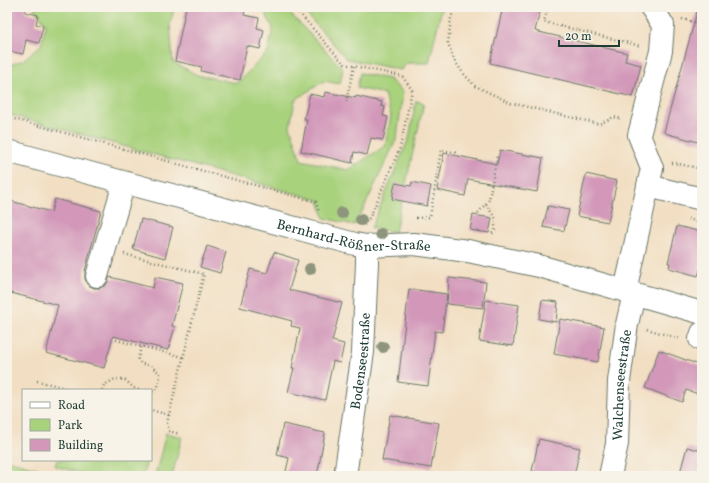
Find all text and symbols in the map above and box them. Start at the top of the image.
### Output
scale bar [559,22,619,48]
text: 20 m [565,29,592,45]
street label: Bernhard-Rößner-Straße [274,215,432,257]
street label: Bodenseestraße [347,312,376,411]
street label: Walchenseestraße [609,328,637,441]
legend [22,389,152,461]
text: Road [58,398,85,414]
text: Park [58,418,83,434]
text: Building [58,438,103,454]

